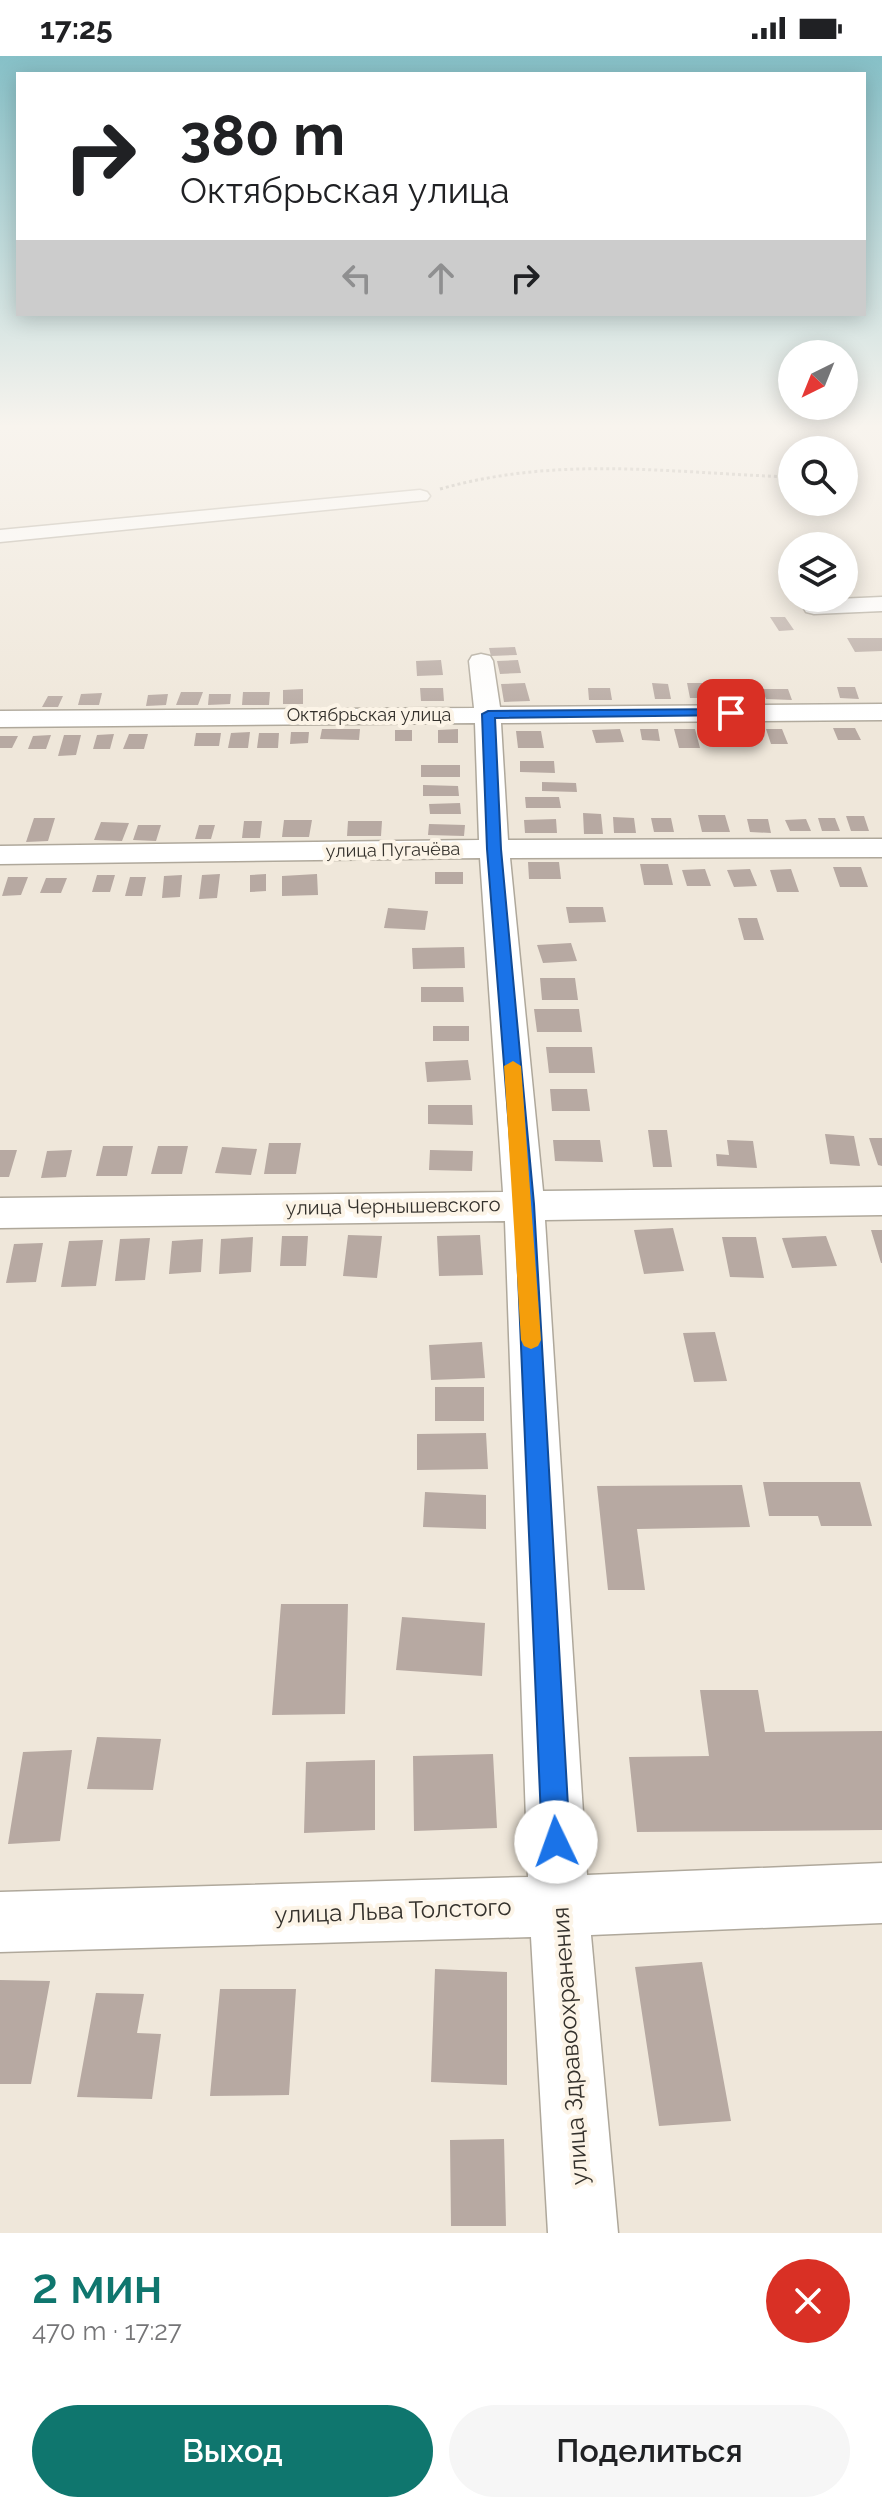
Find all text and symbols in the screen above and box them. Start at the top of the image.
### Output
text: 17:25 [40,11,113,46]
text: 380 m [180,102,345,168]
icon: right [48,104,152,208]
text: Октябрьская улица [180,169,510,211]
icon: left [335,256,379,300]
icon: ahead [419,256,463,300]
icon: right [503,256,547,300]
north arrow [778,340,858,420]
map controls [778,340,858,612]
button: search [778,436,858,516]
button: layers [778,532,858,612]
pin [697,679,765,747]
icon: arrive [709,691,753,735]
street label: Октябрьская улица [287,704,451,725]
street label: улица Пугачёва [326,838,460,861]
street label: улица Чернышевского [285,1192,501,1220]
position arrow [514,1800,598,1884]
street label: улица Льва Толстого [274,1892,512,1929]
street label: улица Здравоохранения [545,1906,594,2186]
text: 2 мин [32,2258,162,2314]
button: close [766,2259,850,2343]
text: 470 m · 17:27 [32,2316,182,2346]
button: Выход [32,2405,433,2497]
button: Поделиться [449,2405,850,2497]

